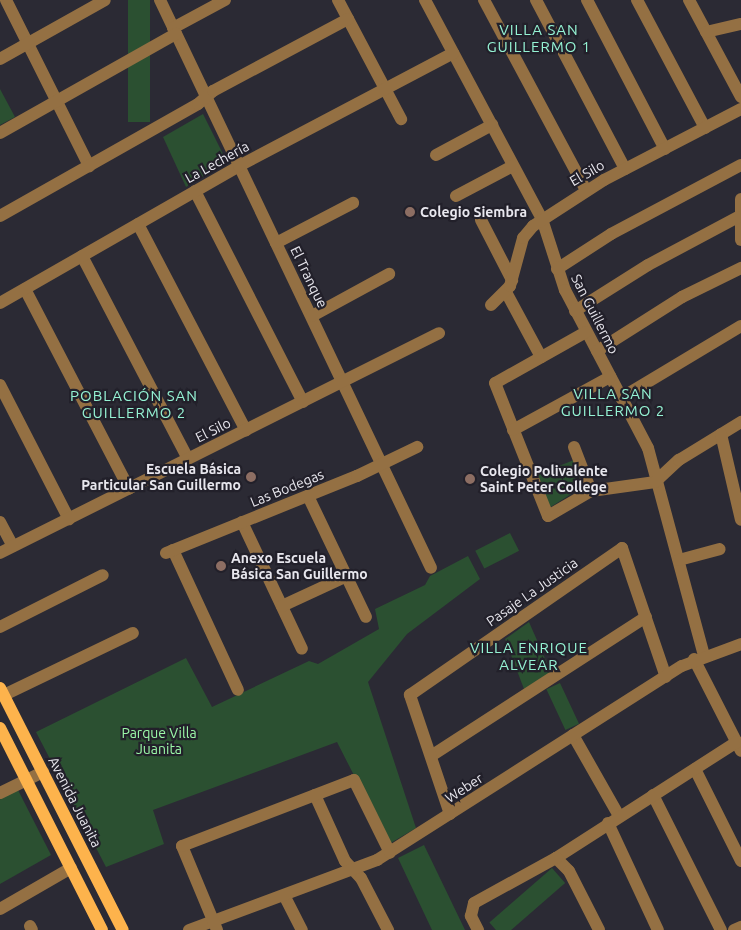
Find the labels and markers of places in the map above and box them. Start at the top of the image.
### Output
place label: Colegio Siembra [420,204,527,220]
marker: Colegio Siembra [404,206,416,218]
place label: Escuela Básica Particular San Guillermo [81,461,241,494]
place label: Colegio Polivalente Saint Peter College [480,463,608,496]
marker: Escuela Básica Particular San Guillermo [245,471,257,483]
marker: Colegio Polivalente Saint Peter College [464,473,476,485]
place label: Anexo Escuela Básica San Guillermo [231,550,368,582]
marker: Anexo Escuela Básica San Guillermo [215,560,227,572]

